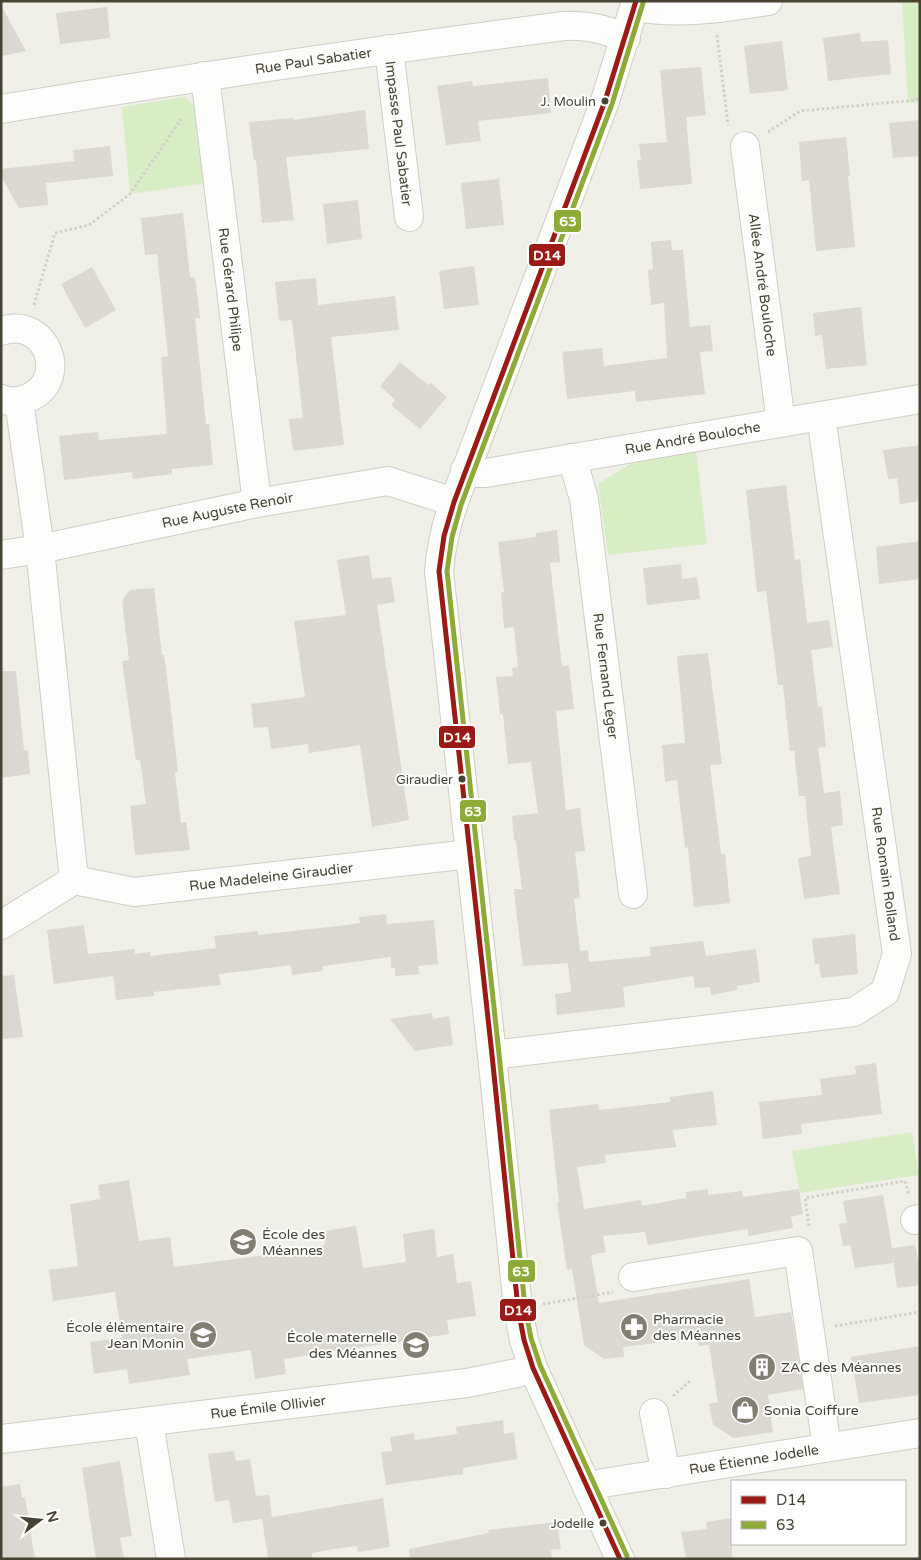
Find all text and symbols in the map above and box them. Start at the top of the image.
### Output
street label: Rue Paul Sabatier [254,44,373,78]
street label: Impasse Paul Sabatier [381,60,416,208]
place label: J. Moulin [541,94,596,110]
marker: J. Moulin [600,96,610,106]
line badge: 63 [553,209,582,233]
street label: Allée André Bouloche [745,212,780,357]
text: 63 [559,213,577,230]
street label: Rue Gérard Philipe [215,227,246,352]
line badge: D14 [528,243,566,267]
text: D14 [533,247,561,264]
street label: Rue André Bouloche [624,418,762,458]
street label: Rue Auguste Renoir [160,489,295,532]
street label: Rue Fernand Léger [589,612,622,741]
line badge: D14 [438,725,476,749]
text: D14 [443,729,471,746]
place label: Giraudier [396,772,453,788]
marker: Giraudier [457,774,467,784]
line badge: 63 [459,799,487,823]
text: 63 [464,803,482,820]
street label: Rue Romain Rolland [868,806,903,942]
street label: Rue Madeleine Giraudier [188,859,355,895]
place label: École des Méannes [262,1226,325,1259]
school or university icon: École des Méannes [228,1227,258,1257]
line badge: 63 [507,1259,536,1283]
text: 63 [512,1263,530,1280]
line badge: D14 [499,1298,537,1322]
text: D14 [504,1302,532,1319]
place label: Pharmacie des Méannes [653,1311,741,1344]
pharmacy icon: Pharmacie des Méannes [619,1312,649,1342]
place label: École élémentaire Jean Monin [66,1319,184,1352]
school or university icon: École élémentaire Jean Monin [188,1320,218,1350]
place label: École maternelle des Méannes [287,1329,397,1362]
school or university icon: École maternelle des Méannes [401,1330,431,1360]
building icon: ZAC des Méannes [747,1352,777,1382]
place label: ZAC des Méannes [781,1359,902,1376]
street label: Rue Émile Ollivier [209,1392,328,1423]
shop icon: Sonia Coiffure [730,1395,760,1425]
place label: Sonia Coiffure [764,1402,859,1419]
street label: Rue Étienne Jodelle [688,1441,820,1478]
legend [731,1480,906,1545]
text: D14 [776,1491,806,1509]
north arrow [15,1495,65,1545]
text: N [42,1509,62,1524]
place label: Jodelle [551,1516,594,1532]
text: 63 [776,1516,795,1534]
marker: Jodelle [598,1518,608,1528]

